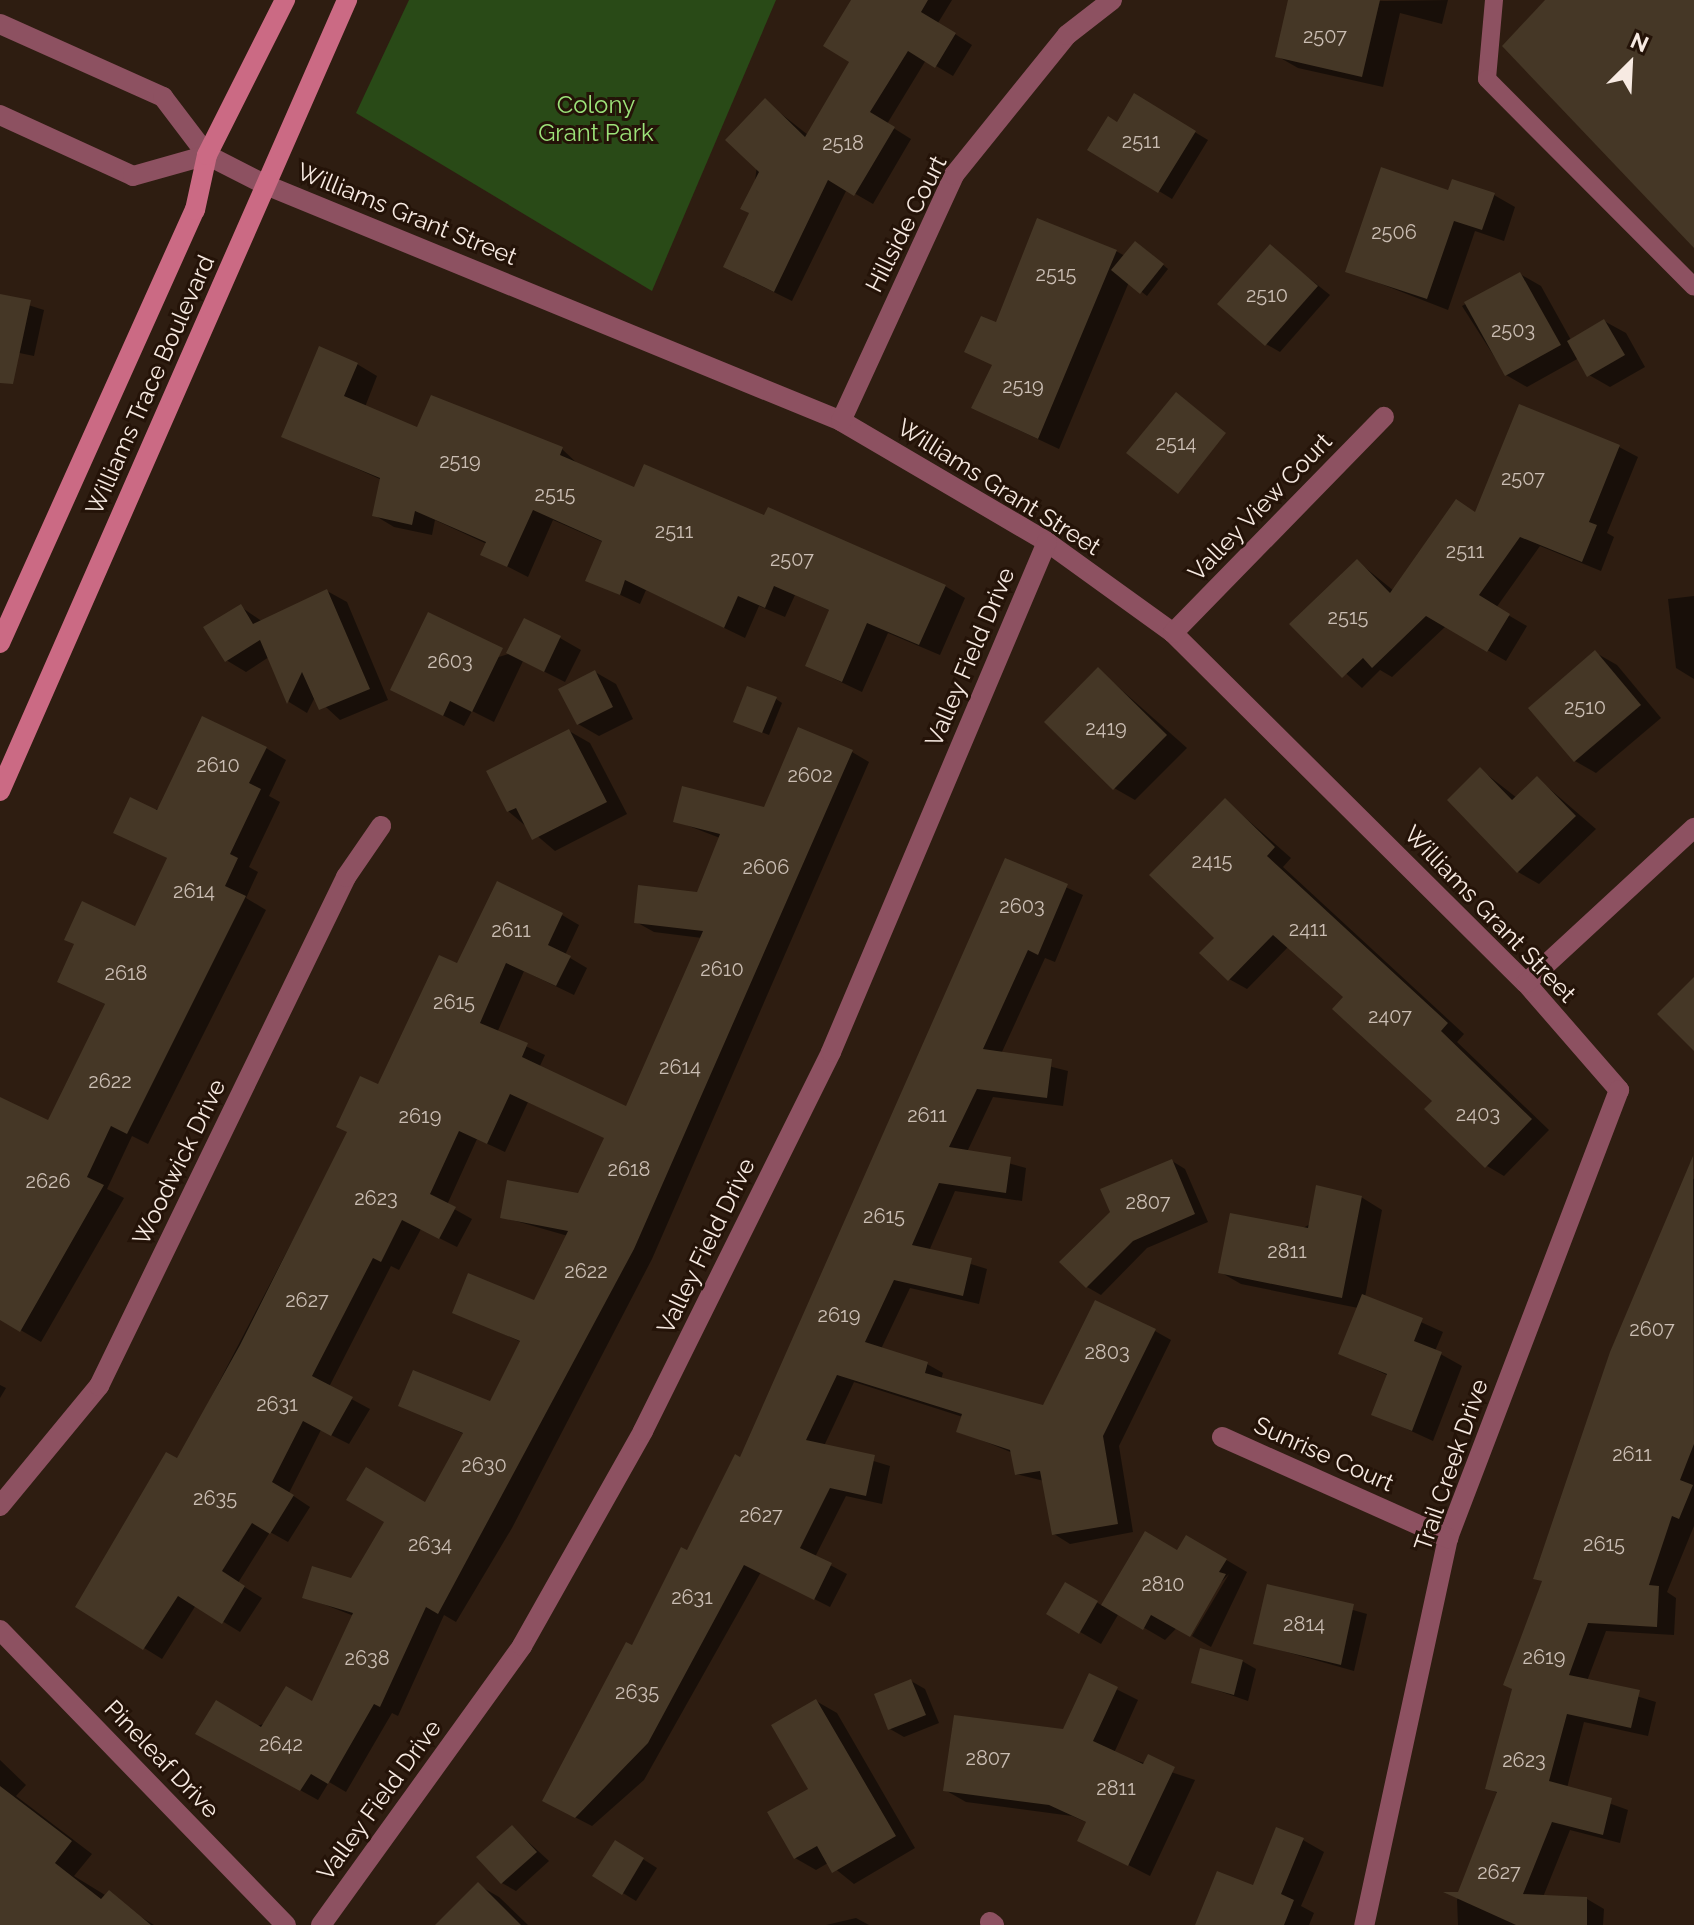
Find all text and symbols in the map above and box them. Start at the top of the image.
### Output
house number: 2507 [1303,24,1347,48]
north arrow [1590,24,1670,104]
text: N [1627,27,1653,57]
park label: Colony Grant Park [538,91,654,147]
house number: 2511 [1122,129,1160,153]
house number: 2518 [822,131,864,155]
street label: Hillside Court [859,151,953,297]
street label: Williams Grant Street [293,157,521,271]
house number: 2506 [1371,220,1417,244]
street label: Williams Trace Boulevard [79,250,221,520]
house number: 2515 [1036,262,1076,286]
house number: 2510 [1246,283,1288,307]
house number: 2503 [1491,318,1535,342]
house number: 2519 [1002,374,1044,398]
street label: Williams Grant Street [892,413,1106,561]
street label: Valley View Court [1181,426,1339,588]
house number: 2514 [1156,431,1196,455]
house number: 2519 [439,449,481,473]
house number: 2507 [1501,466,1545,490]
house number: 2515 [535,482,575,506]
house number: 2511 [655,519,693,543]
house number: 2511 [1446,539,1484,563]
house number: 2507 [770,547,814,571]
street label: Valley Field Drive [919,563,1021,751]
house number: 2515 [1328,605,1368,629]
house number: 2603 [427,649,473,673]
house number: 2510 [1564,695,1606,719]
house number: 2419 [1085,716,1127,740]
house number: 2610 [196,753,240,777]
house number: 2602 [787,763,833,787]
street label: Williams Grant Street [1398,820,1582,1008]
house number: 2415 [1192,849,1232,873]
house number: 2606 [743,855,789,879]
house number: 2614 [173,879,215,903]
house number: 2603 [999,894,1045,918]
house number: 2411 [1289,917,1327,941]
house number: 2611 [491,918,531,942]
house number: 2610 [700,957,744,981]
house number: 2618 [105,961,147,985]
house number: 2615 [433,990,475,1014]
house number: 2407 [1368,1004,1412,1028]
house number: 2614 [659,1055,701,1079]
house number: 2622 [88,1069,132,1093]
street label: Woodwick Drive [126,1074,232,1250]
house number: 2403 [1456,1102,1500,1126]
house number: 2611 [907,1103,947,1127]
house number: 2619 [399,1104,441,1128]
street label: Valley Field Drive [651,1153,761,1339]
house number: 2618 [608,1157,650,1181]
house number: 2626 [26,1169,70,1193]
house number: 2623 [354,1186,398,1210]
house number: 2807 [1125,1190,1171,1214]
house number: 2615 [863,1204,905,1228]
house number: 2811 [1267,1239,1307,1263]
house number: 2622 [564,1259,608,1283]
house number: 2627 [285,1288,329,1312]
house number: 2619 [818,1303,860,1327]
house number: 2607 [1629,1317,1675,1341]
house number: 2803 [1084,1340,1130,1364]
street label: Trail Creek Drive [1408,1375,1494,1555]
house number: 2631 [256,1392,298,1416]
street label: Sunrise Court [1250,1410,1398,1498]
house number: 2611 [1612,1442,1652,1466]
house number: 2630 [461,1453,507,1477]
house number: 2635 [193,1486,237,1510]
house number: 2627 [739,1503,783,1527]
house number: 2634 [408,1532,452,1556]
house number: 2615 [1583,1532,1625,1556]
house number: 2810 [1141,1572,1185,1596]
house number: 2631 [671,1585,713,1609]
house number: 2814 [1283,1612,1325,1636]
house number: 2619 [1523,1645,1565,1669]
house number: 2638 [344,1646,390,1670]
house number: 2635 [615,1680,659,1704]
street label: Pineleaf Drive [98,1694,226,1824]
street label: Valley Field Drive [311,1714,447,1886]
house number: 2642 [259,1732,303,1756]
house number: 2807 [965,1746,1011,1770]
house number: 2623 [1502,1748,1546,1772]
house number: 2811 [1096,1776,1136,1800]
house number: 2627 [1477,1860,1521,1884]

